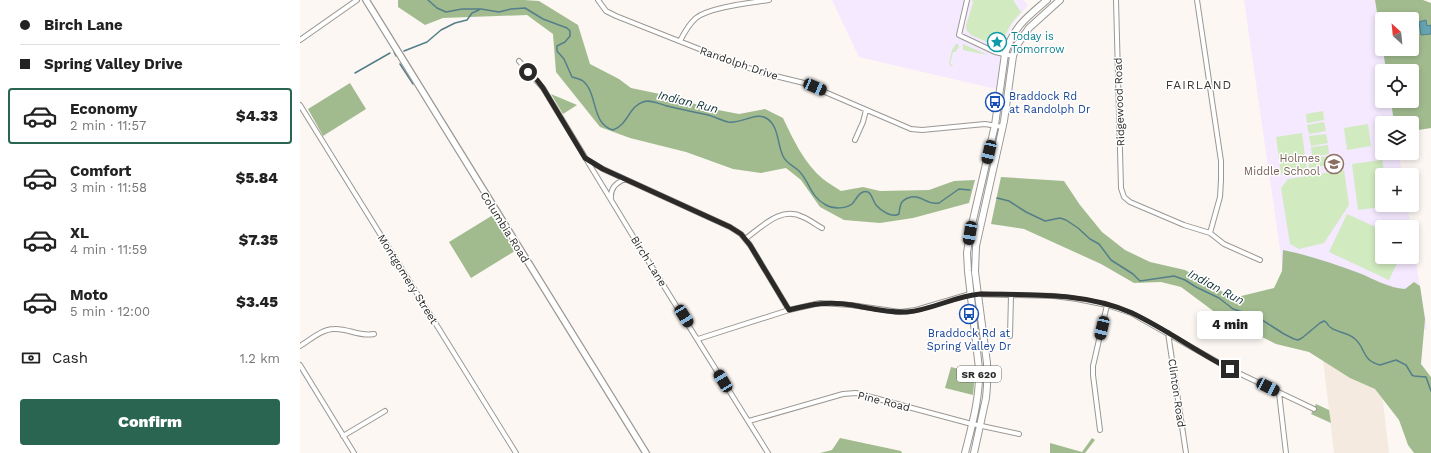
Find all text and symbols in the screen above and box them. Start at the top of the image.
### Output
north arrow [1375,12,1419,56]
map controls [1375,12,1419,264]
text: Birch Lane [44,16,123,34]
place label: Today is Tomorrow [1011,30,1065,56]
place icon: Today is Tomorrow [986,31,1008,53]
street label: Randolph Drive [698,44,780,83]
text: Spring Valley Drive [44,55,183,73]
street label: Ridgewood Road [1111,57,1128,147]
route start [519,63,537,81]
button: locate [1375,64,1419,108]
car [802,77,828,97]
district label: FAIRLAND [1166,78,1232,92]
water label: Indian Run [656,88,720,116]
place label: Braddock Rd at Randolph Dr [1009,90,1091,116]
bus stop icon: Braddock Rd at Randolph Dr [984,91,1006,113]
icon: car [22,98,58,134]
text: Economy [70,100,137,118]
text: $4.33 [236,107,278,125]
button: layers [1375,116,1419,160]
text: 2 min · 11:57 [70,118,146,133]
car [980,139,998,165]
place label: Holmes Middle School [1244,152,1321,178]
school or university icon: Holmes Middle School [1323,153,1345,175]
icon: car [22,160,58,196]
text: Comfort [70,162,131,180]
button: + [1375,168,1419,212]
text: $5.84 [236,169,278,187]
text: 3 min · 11:58 [70,180,147,195]
street label: Columbia Road [478,189,532,265]
car [962,220,978,246]
button: − [1375,220,1419,264]
icon: car [22,222,58,258]
text: XL [70,224,89,242]
text: $7.35 [239,231,278,249]
street label: Montgomery Street [375,232,441,327]
street label: Birch Lane [628,234,669,289]
text: 4 min · 11:59 [70,242,147,257]
water label: Indian Run [1186,266,1246,308]
icon: car [22,284,58,320]
text: Moto [70,286,108,304]
text: $3.45 [236,293,278,311]
car [673,303,695,329]
bus stop icon: Braddock Rd at Spring Valley Dr [958,303,980,325]
text: 5 min · 12:00 [70,304,150,319]
callout: 4 min [1197,311,1263,339]
car [1093,315,1111,341]
text: 4 min [1212,317,1248,332]
place label: Braddock Rd at Spring Valley Dr [927,327,1012,353]
icon: cash [20,347,42,369]
text: Cash [52,349,88,367]
text: 1.2 km [240,351,280,366]
street label: Clinton Road [1165,358,1188,428]
route end [1221,360,1239,378]
road number: SR 620 [957,366,1001,382]
car [712,368,734,394]
car [1255,376,1281,398]
street label: Pine Road [856,389,911,414]
button: Confirm [20,399,280,445]

